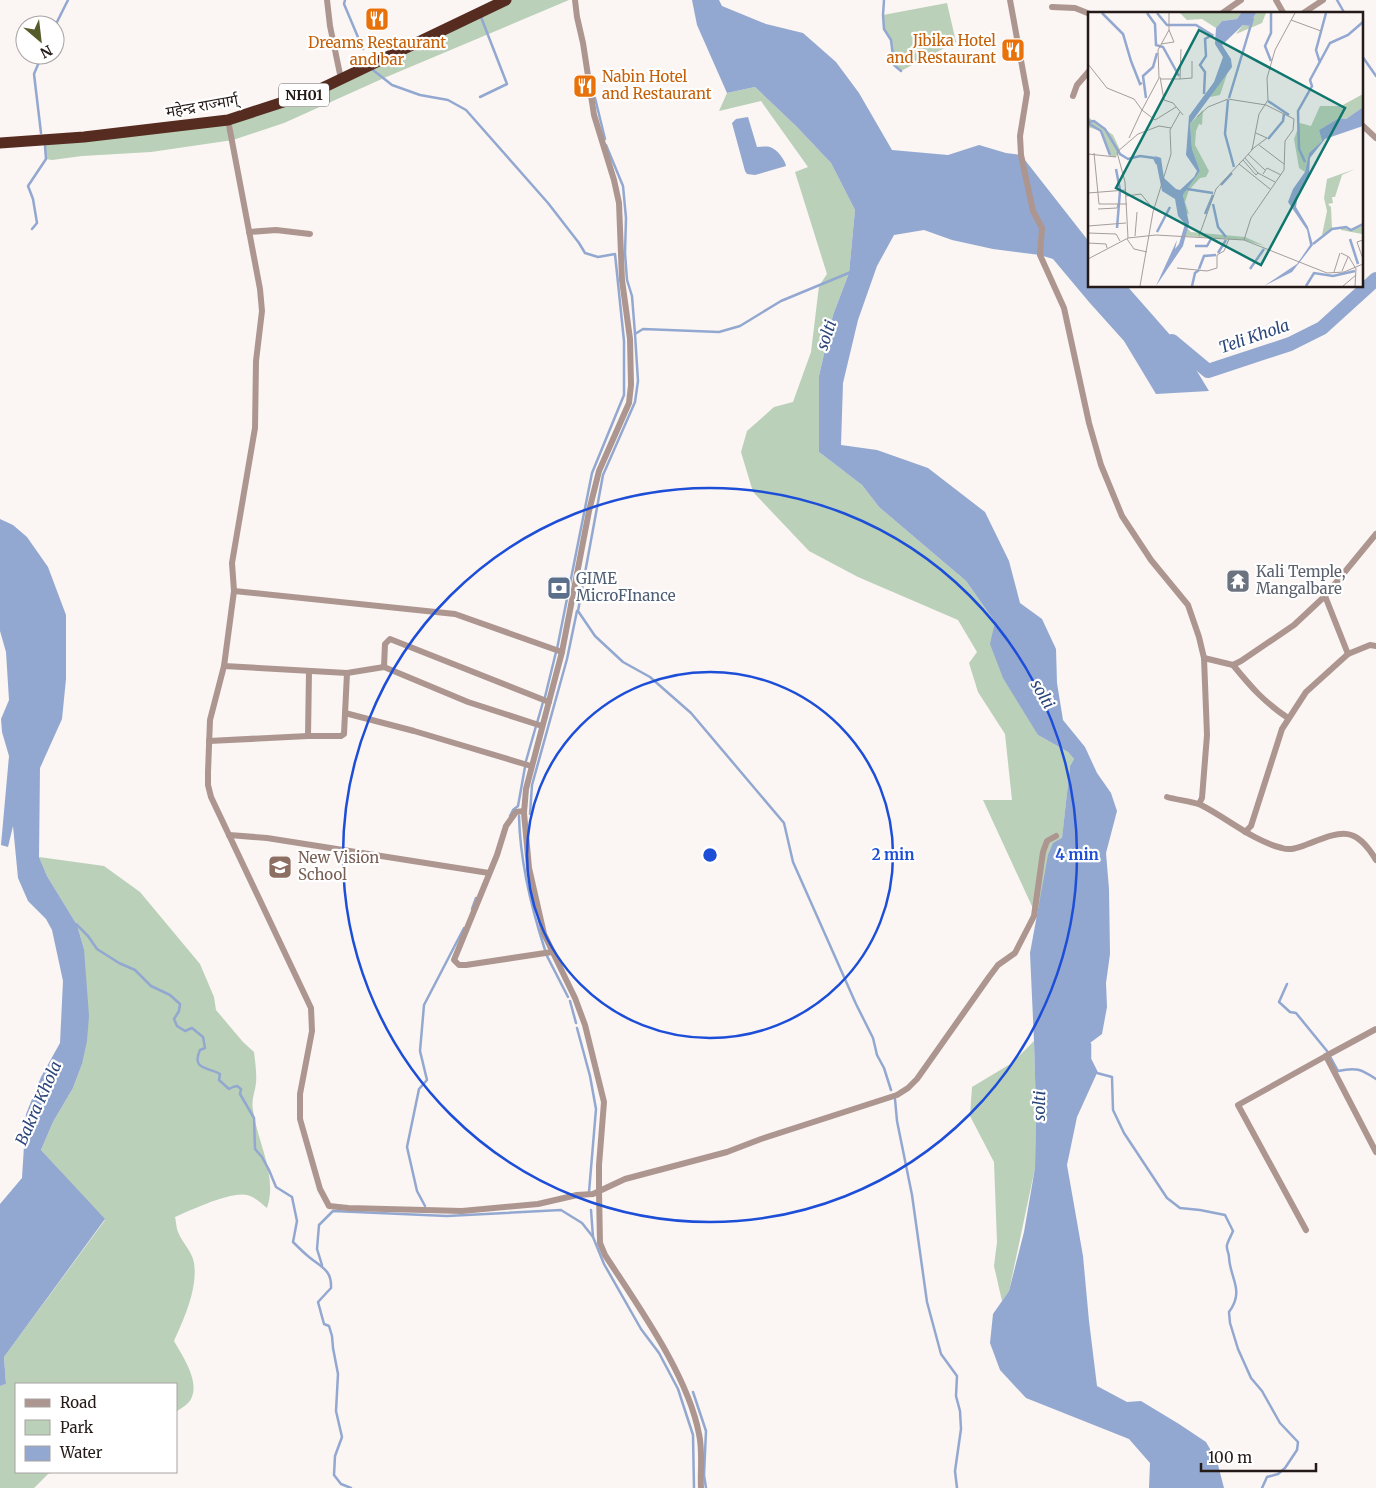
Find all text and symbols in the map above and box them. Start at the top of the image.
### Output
restaurant icon: Dreams Restaurant and bar [364,6,390,32]
inset map [1088,12,1364,288]
north arrow [15,15,65,65]
place label: Jibika Hotel and Restaurant [887,31,996,67]
place label: Dreams Restaurant and bar [308,33,446,69]
restaurant icon: Jibika Hotel and Restaurant [1000,37,1026,63]
text: N [37,41,55,62]
place label: Nabin Hotel and Restaurant [602,67,712,103]
restaurant icon: Nabin Hotel and Restaurant [572,73,598,99]
road number: NH01 [279,84,329,106]
street label: महेन्द्र राज्मार्ग् [164,89,242,122]
water label: Teli Khola [1216,315,1292,357]
water label: solti [812,317,840,353]
place label: Kali Temple, Mangalbare [1256,562,1346,598]
temple icon: Kali Temple, Mangalbare [1225,568,1251,594]
place label: GIME MicroFInance [576,569,676,605]
bank icon: GIME MicroFInance [546,575,572,601]
water label: solti [1027,676,1059,712]
text: 2 min [872,845,914,864]
text: 4 min [1055,845,1099,864]
centre of rings [701,846,719,864]
place label: New Vision School [298,848,379,884]
school or university icon: New Vision School [267,854,293,880]
water label: Bakra Khola [11,1058,65,1148]
water label: solti [1029,1090,1049,1121]
legend [15,1383,178,1473]
text: Road [60,1393,96,1412]
text: Park [60,1418,94,1437]
scale bar [1201,1440,1316,1472]
text: Water [59,1443,103,1462]
text: 100 m [1208,1448,1252,1467]

